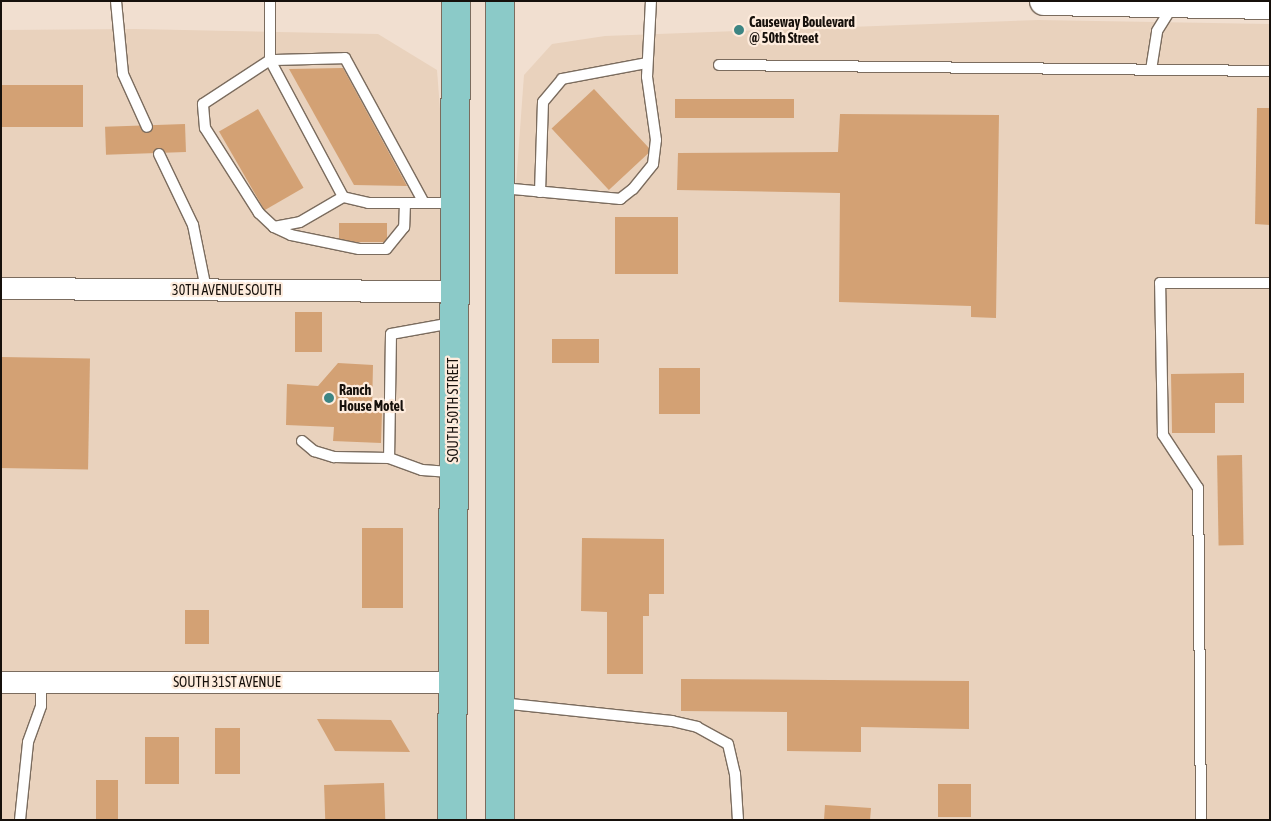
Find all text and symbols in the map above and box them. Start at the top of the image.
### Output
place label: Causeway Boulevard @ 50th Street [749,14,855,46]
marker: Causeway Boulevard @ 50th Street [733,24,745,36]
street label: 30TH AVENUE SOUTH [172,282,282,298]
street label: SOUTH 50TH STREET [445,358,461,462]
place label: Ranch House Motel [339,382,404,414]
marker: Ranch House Motel [323,392,335,404]
street label: SOUTH 31ST AVENUE [173,674,281,690]

